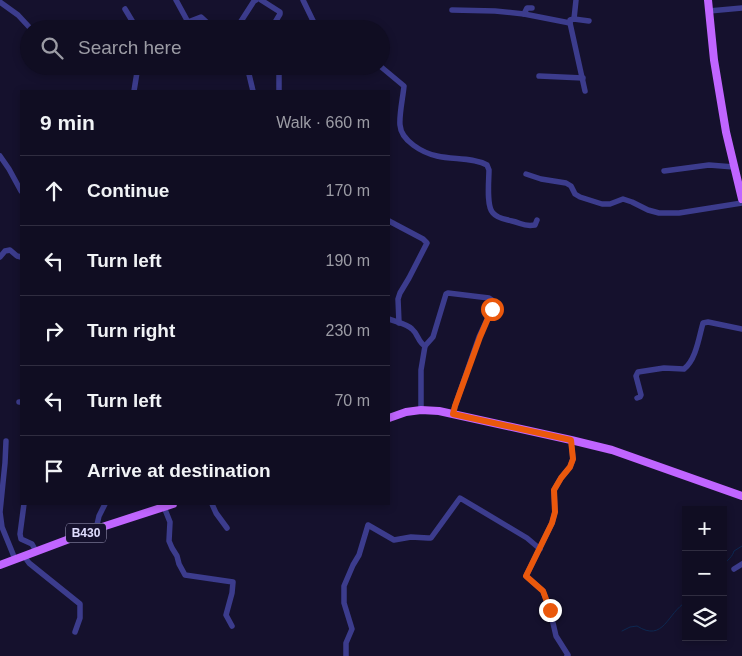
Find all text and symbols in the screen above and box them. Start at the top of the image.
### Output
search box [20,20,390,75]
icon: search [38,34,66,62]
text: Search here [78,37,182,58]
text: 9 min [40,111,95,134]
text: Walk · 660 m [276,114,370,131]
icon: ahead [40,177,68,205]
text: Continue [87,180,169,201]
text: 170 m [326,182,370,199]
icon: left [40,247,68,275]
text: Turn left [87,250,162,271]
text: 190 m [326,252,370,269]
route start [481,298,504,321]
icon: right [40,317,68,345]
text: Turn right [87,320,175,341]
text: 230 m [326,322,370,339]
icon: left [40,387,68,415]
text: Turn left [87,390,162,411]
text: 70 m [334,392,370,409]
icon: arrive [40,457,68,485]
text: Arrive at destination [87,460,271,481]
map controls [682,506,727,641]
button: + [682,506,727,551]
road number: B430 [66,524,106,542]
button: − [682,551,727,596]
button: layers [682,596,727,641]
route end [539,599,562,622]

